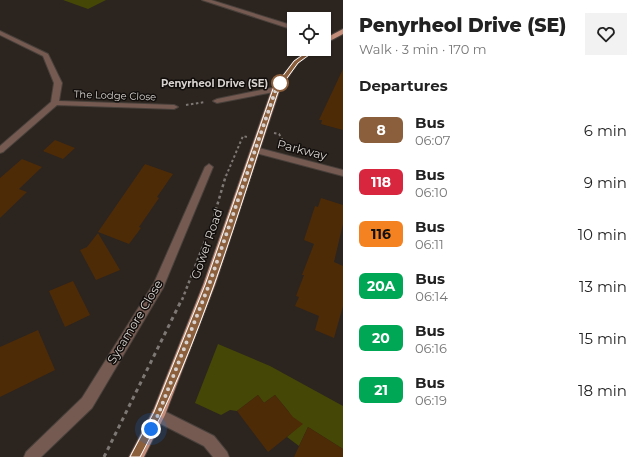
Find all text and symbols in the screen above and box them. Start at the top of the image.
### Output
map controls [287,12,331,56]
button: locate [287,12,331,56]
button: heart [585,13,627,55]
text: Penyrheol Drive (SE) [359,14,566,37]
text: Walk · 3 min · 170 m [359,41,487,57]
marker: Penyrheol Drive (SE) [271,74,289,92]
text: Departures [359,76,448,95]
place label: Penyrheol Drive (SE) [161,77,268,90]
street label: The Lodge Close [74,88,156,103]
text: Bus [415,113,445,132]
text: 8 [376,121,386,139]
text: 6 min [584,121,627,140]
text: 06:07 [415,132,450,148]
street label: Parkway [276,136,329,163]
text: Bus [415,165,445,184]
text: 118 [371,173,391,191]
text: 9 min [584,173,627,192]
text: 06:10 [415,184,448,200]
street label: Gower Road [187,207,226,281]
text: Bus [415,217,445,236]
text: 116 [371,225,391,243]
text: 10 min [578,225,627,244]
text: 06:11 [415,236,444,252]
text: Bus [415,269,445,288]
street label: Sycamore Close [104,277,166,366]
text: 20A [367,277,395,295]
text: 13 min [579,277,627,296]
text: 06:14 [415,288,448,304]
text: Bus [415,321,445,340]
text: 20 [372,329,390,347]
text: 15 min [579,329,627,348]
text: 06:16 [415,340,447,356]
text: Bus [415,373,445,392]
text: 21 [374,381,388,399]
text: 18 min [578,381,627,400]
text: 06:19 [415,392,447,408]
your location [141,419,161,439]

